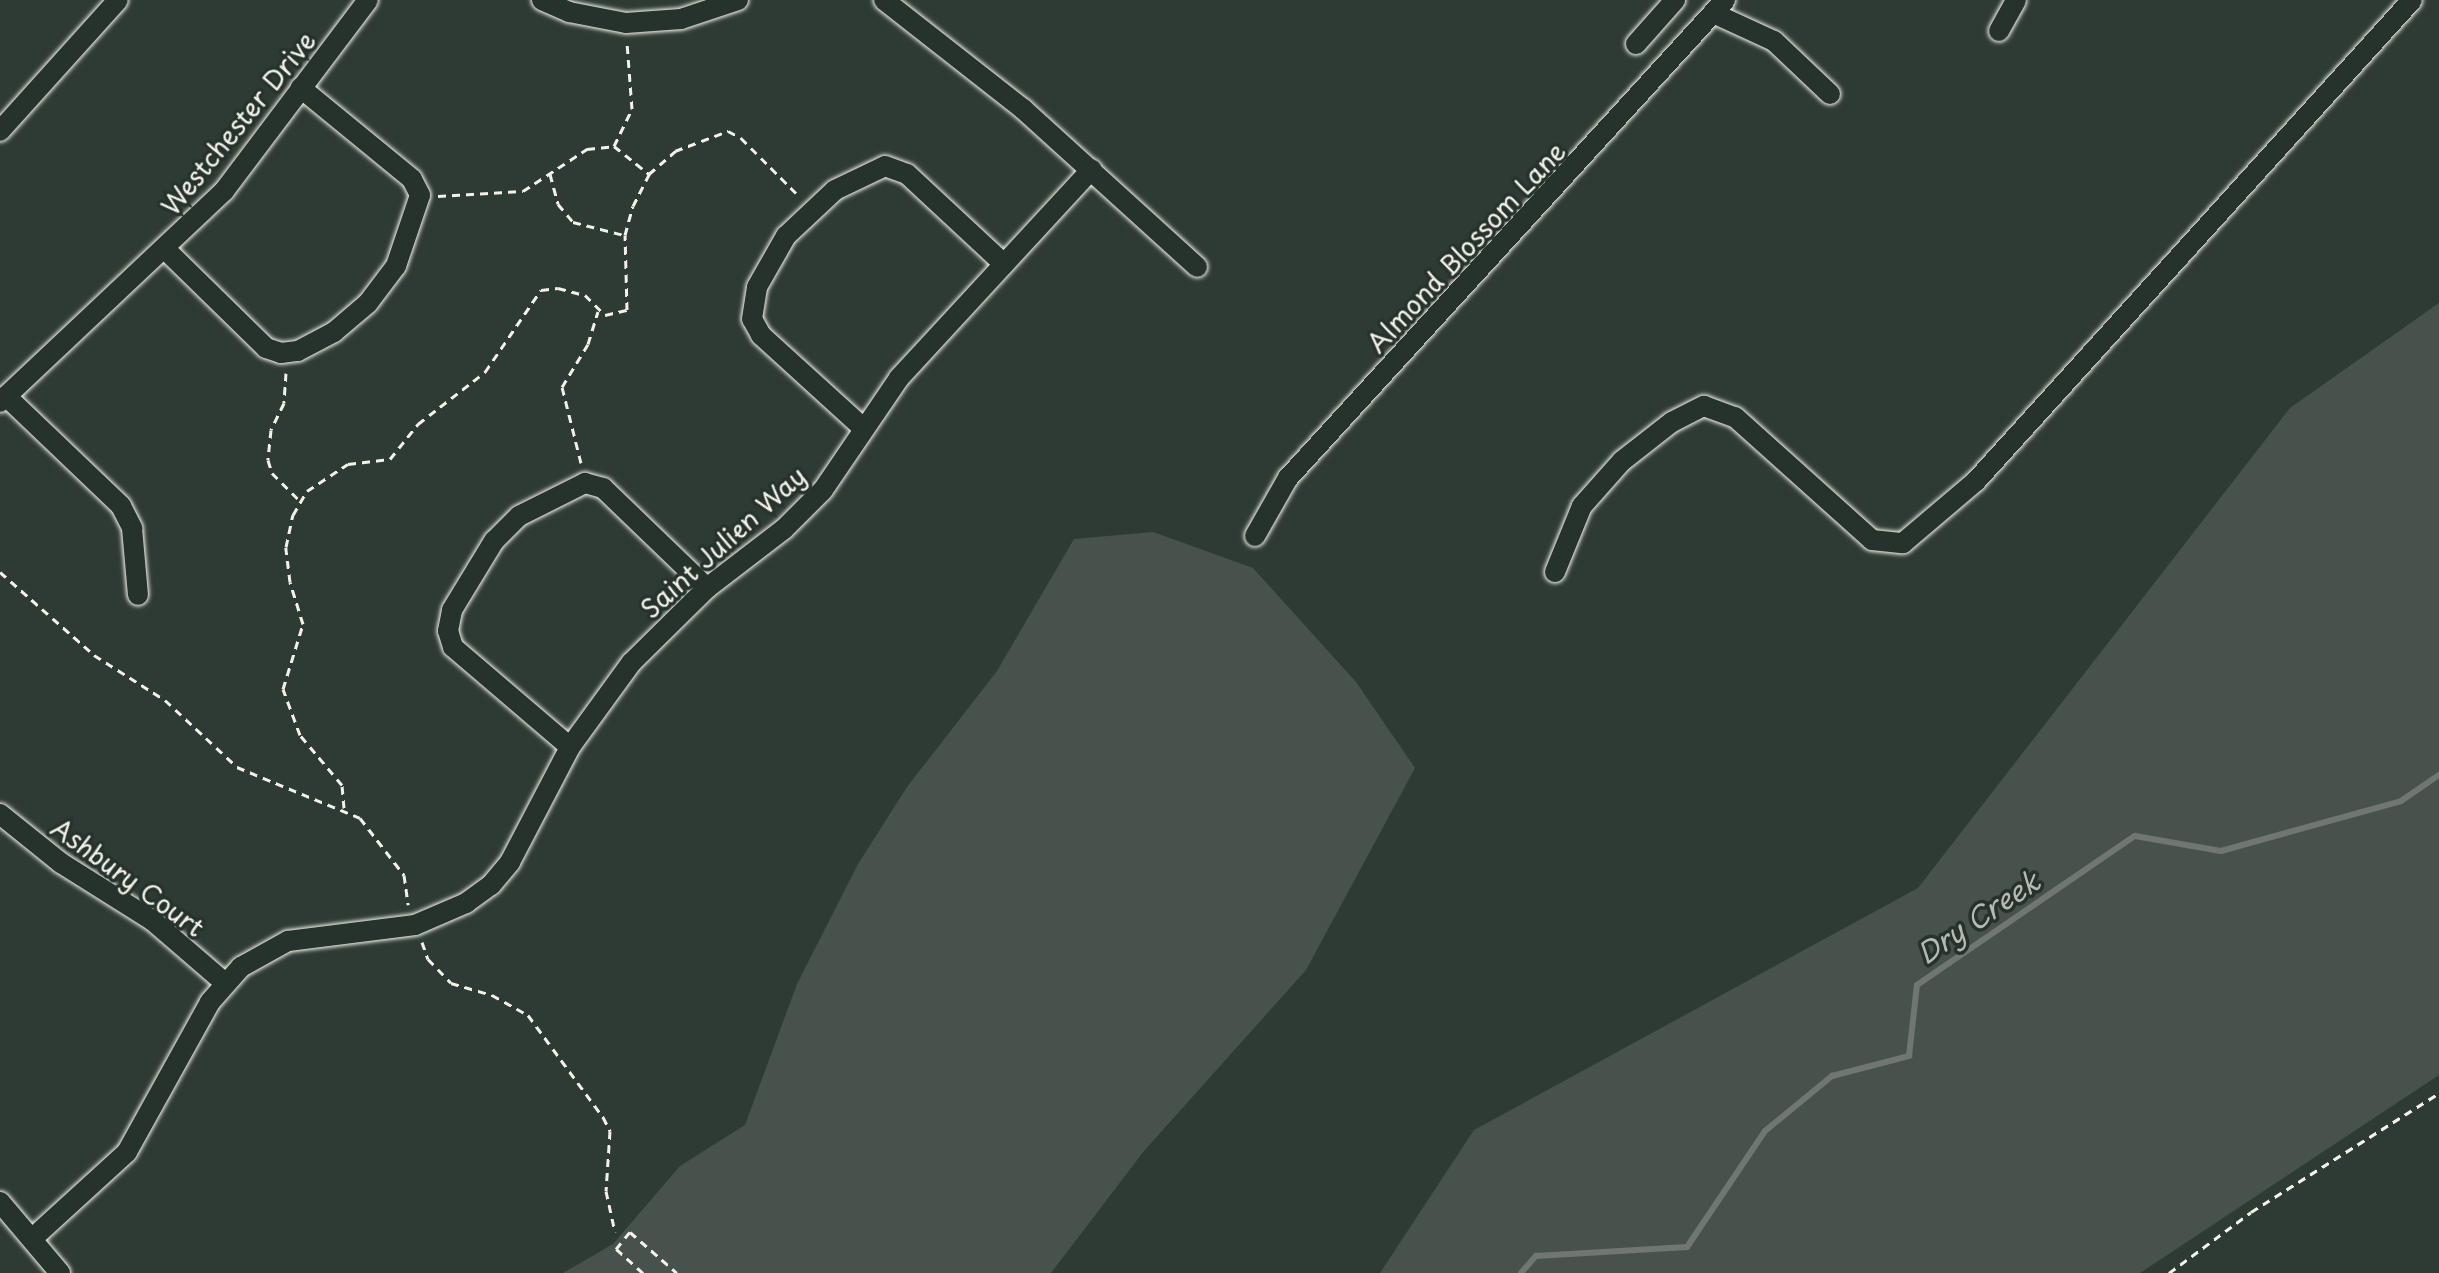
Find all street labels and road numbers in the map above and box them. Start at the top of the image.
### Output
street label: Westchester Drive [154,25,322,221]
street label: Almond Blossom Lane [1361,136,1571,358]
street label: Saint Julien Way [634,460,812,624]
street label: Ashbury Court [45,811,211,943]

